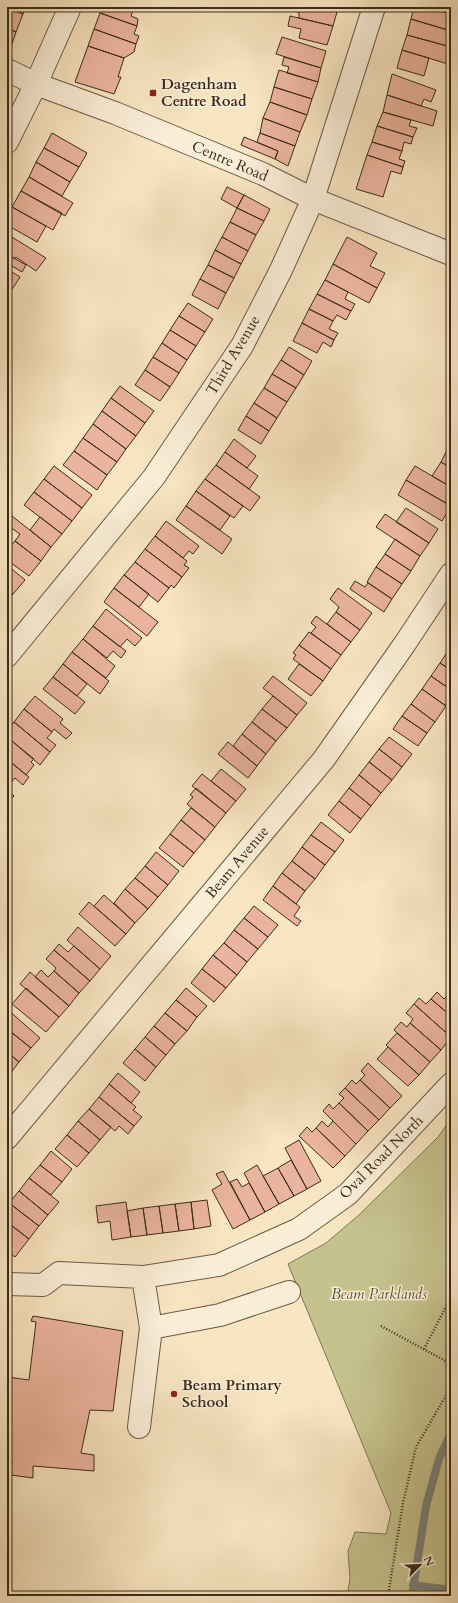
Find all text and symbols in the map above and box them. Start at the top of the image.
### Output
place label: Dagenham Centre Road [161,74,247,111]
marker: Dagenham Centre Road [148,88,158,98]
street label: Centre Road [189,136,271,186]
street label: Third Avenue [201,311,265,399]
street label: Beam Avenue [201,821,273,902]
street label: Oval Road North [335,1110,428,1203]
park label: Beam Parklands [331,1284,427,1304]
place label: Beam Primary School [182,1375,282,1412]
marker: Beam Primary School [169,1389,179,1399]
north arrow [400,1545,440,1585]
text: N [420,1554,438,1569]

